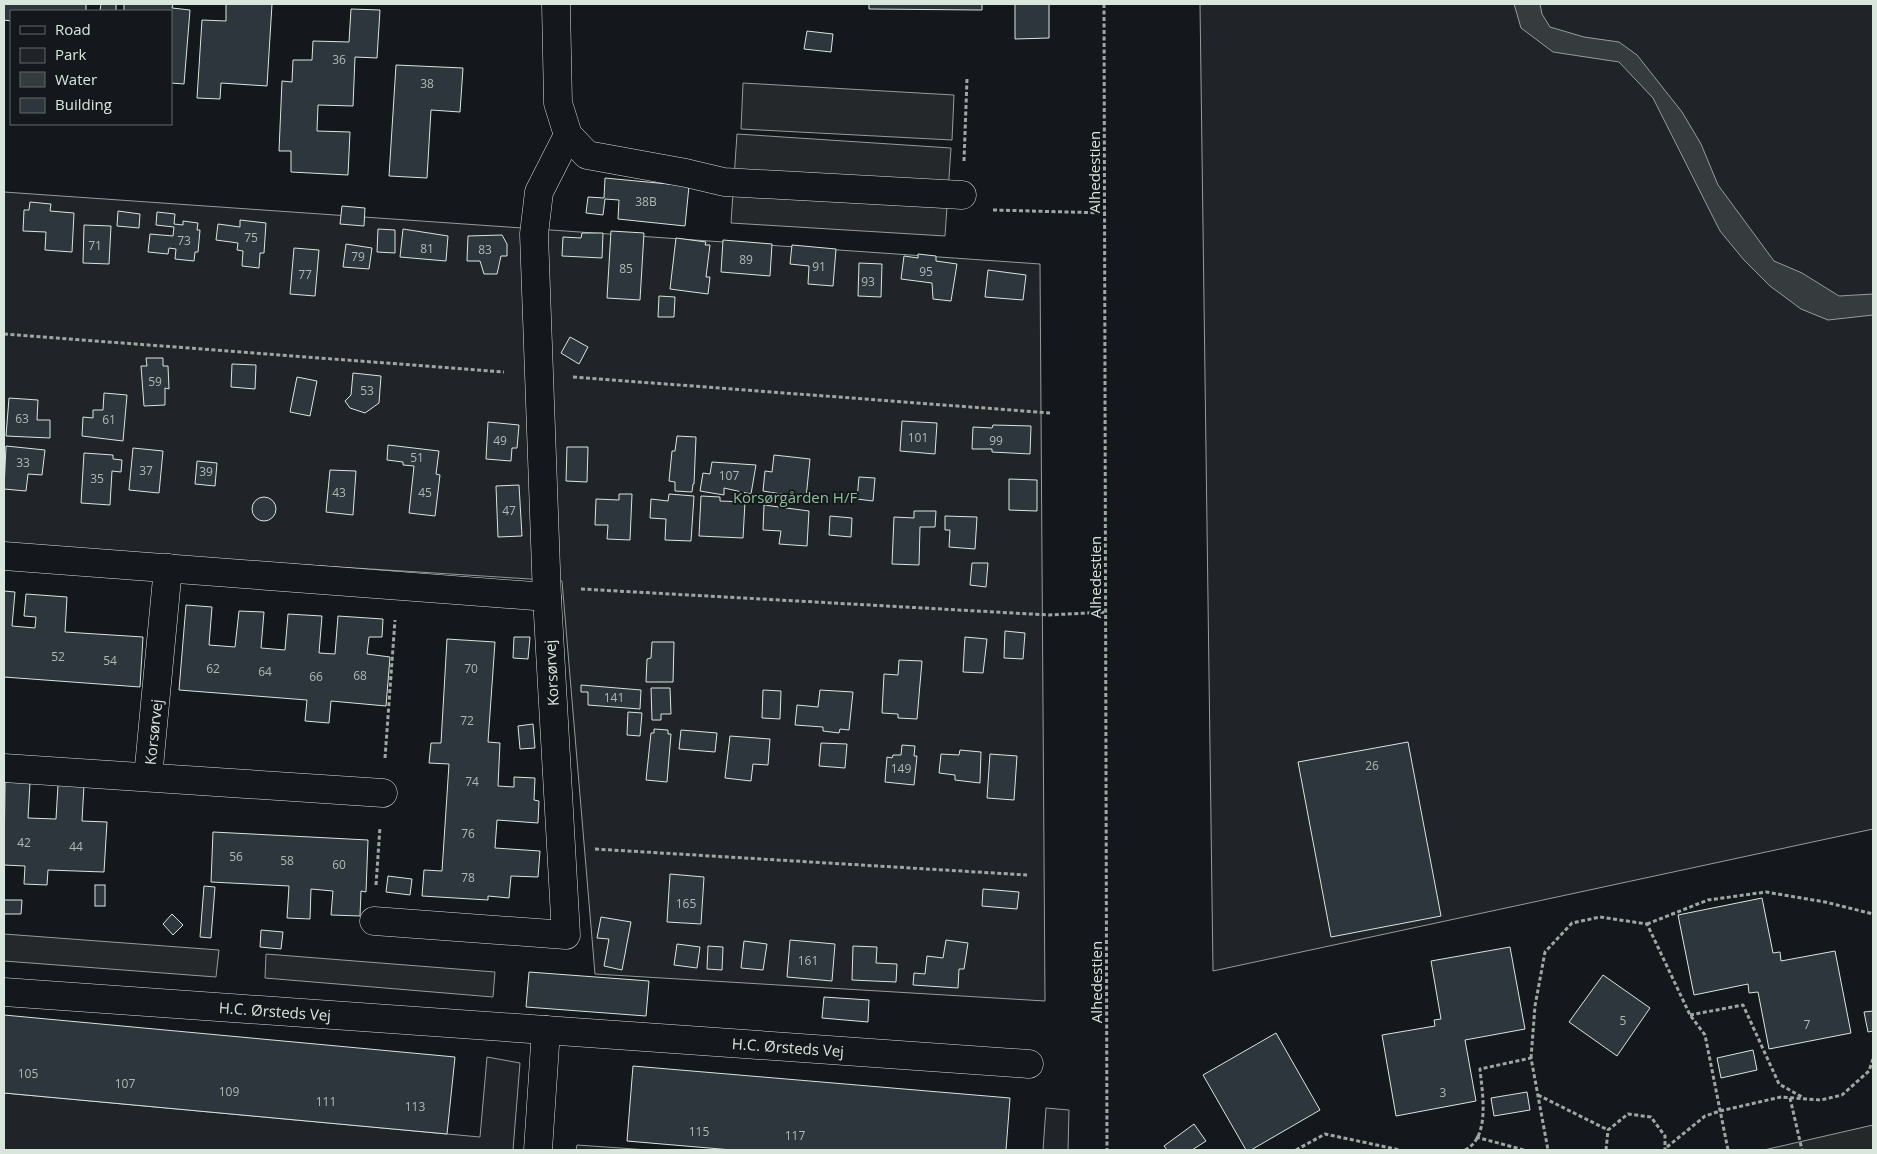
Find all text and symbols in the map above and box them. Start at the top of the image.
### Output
legend [10,10,172,125]
text: Road [55,19,91,39]
text: Park [55,44,86,64]
house number: 36 [332,51,346,68]
text: Water [55,69,97,89]
house number: 38 [420,75,434,92]
text: Building [55,94,112,114]
street label: Alhedestien [1084,131,1104,213]
house number: 38B [635,193,657,210]
house number: 75 [244,229,258,246]
house number: 73 [177,232,191,249]
house number: 71 [88,237,102,254]
house number: 81 [420,240,434,257]
house number: 83 [478,241,492,258]
house number: 79 [351,248,365,265]
house number: 89 [739,251,753,268]
house number: 91 [812,258,826,275]
house number: 85 [619,260,633,277]
house number: 95 [919,263,933,280]
house number: 77 [298,266,312,283]
house number: 93 [861,273,875,290]
house number: 59 [148,373,162,390]
house number: 53 [360,382,374,399]
house number: 63 [15,410,29,427]
house number: 61 [102,411,116,428]
house number: 101 [908,429,928,446]
house number: 49 [493,432,507,449]
house number: 99 [989,432,1003,449]
house number: 51 [410,449,424,466]
house number: 33 [16,454,30,471]
house number: 37 [139,462,153,479]
house number: 39 [199,463,213,480]
house number: 107 [719,467,739,484]
house number: 35 [90,470,104,487]
house number: 43 [332,484,346,501]
house number: 45 [418,484,432,501]
park label: Korsørgården H/F [733,487,857,507]
house number: 47 [502,502,516,519]
street label: Alhedestien [1085,536,1105,618]
street label: Korsørvej [539,639,563,707]
house number: 52 [51,648,65,665]
house number: 54 [103,652,117,669]
house number: 62 [206,660,220,677]
house number: 70 [464,660,478,677]
house number: 64 [258,663,272,680]
house number: 68 [353,667,367,684]
house number: 66 [309,668,323,685]
house number: 141 [604,689,624,706]
street label: Korsørvej [140,698,166,766]
house number: 72 [460,712,474,729]
house number: 26 [1365,757,1379,774]
house number: 149 [891,760,911,777]
house number: 74 [465,773,479,790]
house number: 76 [461,825,475,842]
house number: 42 [17,834,31,851]
house number: 44 [69,838,83,855]
house number: 56 [229,848,243,865]
house number: 58 [280,852,294,869]
house number: 60 [332,856,346,873]
house number: 78 [461,869,475,886]
house number: 165 [676,895,696,912]
street label: Alhedestien [1086,941,1106,1023]
house number: 161 [798,952,818,969]
street label: H.C. Ørsteds Vej [218,997,332,1025]
house number: 5 [1620,1012,1627,1029]
house number: 7 [1804,1016,1811,1033]
street label: H.C. Ørsteds Vej [731,1033,845,1061]
house number: 105 [18,1065,38,1082]
house number: 107 [115,1075,135,1092]
house number: 109 [219,1083,239,1100]
house number: 3 [1440,1084,1447,1101]
house number: 111 [316,1093,336,1110]
house number: 113 [405,1098,425,1115]
house number: 115 [689,1123,709,1140]
house number: 117 [785,1127,805,1144]

